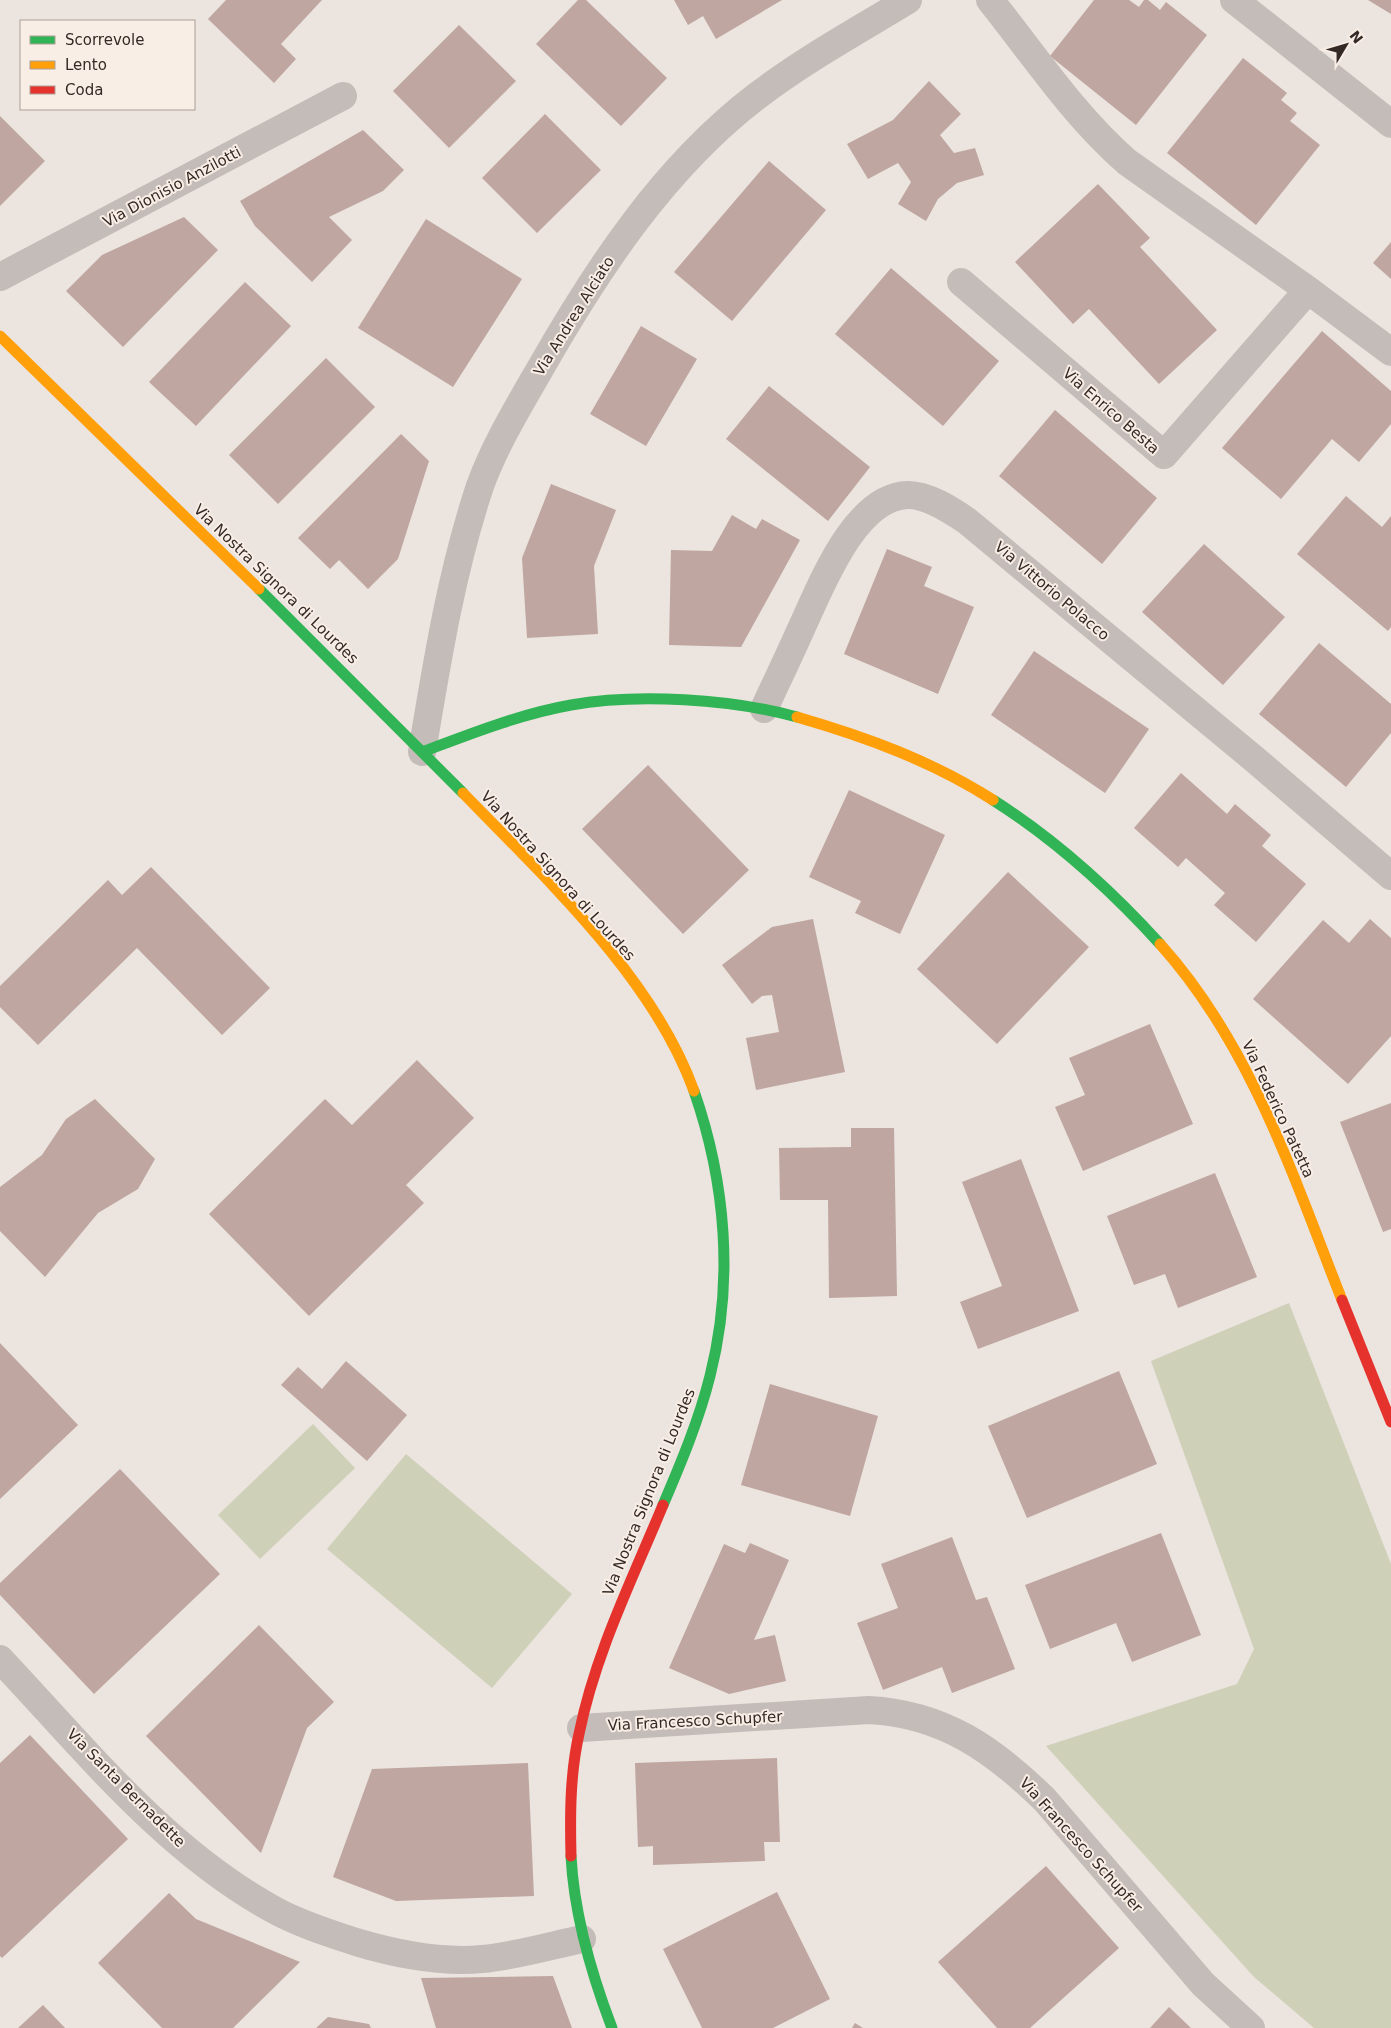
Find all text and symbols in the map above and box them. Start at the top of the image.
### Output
legend [20,20,195,110]
north arrow [1321,20,1371,70]
text: N [1346,27,1366,47]
text: Scorrevole [65,31,144,49]
text: Lento [65,56,107,74]
text: Coda [65,81,103,99]
street label: Via Dionisio Anzilotti [100,143,244,231]
street label: Via Andrea Alciato [530,253,618,379]
street label: Via Enrico Besta [1059,364,1163,458]
street label: Via Nostra Signora di Lourdes [190,500,362,668]
street label: Via Vittorio Polacco [991,538,1113,644]
street label: Via Nostra Signora di Lourdes [477,787,639,965]
street label: Via Federico Patetta [1238,1037,1318,1181]
street label: Via Nostra Signora di Lourdes [599,1386,699,1598]
street label: Via Francesco Schupfer [607,1707,784,1735]
street label: Via Santa Bernadette [63,1725,189,1851]
street label: Via Francesco Schupfer [1016,1774,1147,1917]

